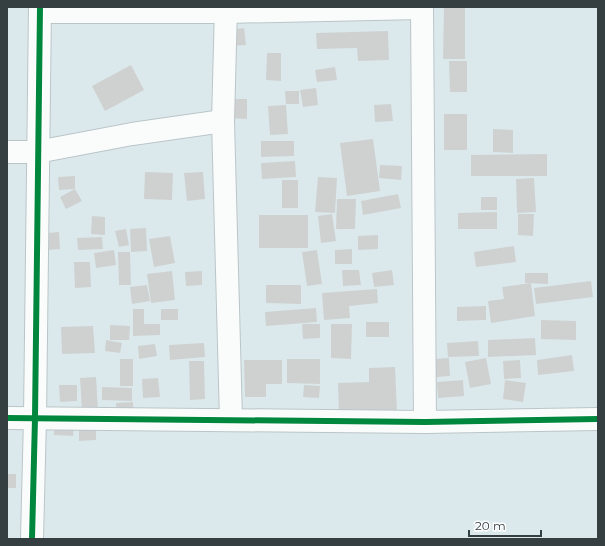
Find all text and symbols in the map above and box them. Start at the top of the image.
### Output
scale bar [469,512,541,538]
text: 20 m [475,518,506,533]

